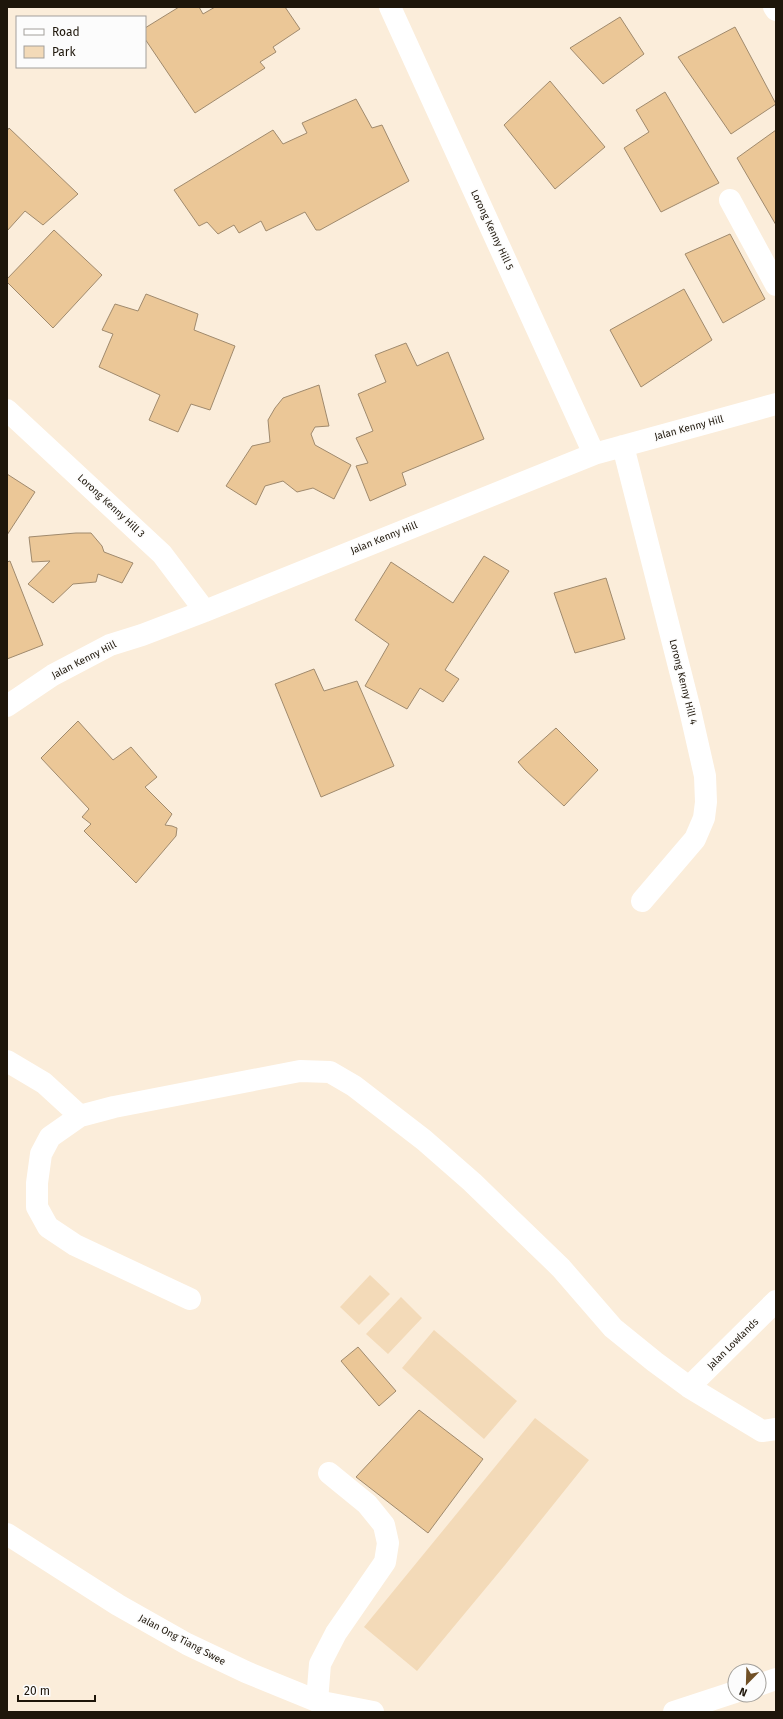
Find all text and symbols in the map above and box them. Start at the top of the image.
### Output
legend [16,16,146,68]
text: Road [52,25,80,39]
text: Park [52,45,76,59]
street label: Lorong Kenny Hill 5 [468,188,516,272]
street label: Jalan Kenny Hill [653,413,725,443]
street label: Lorong Kenny Hill 3 [75,472,147,540]
street label: Jalan Kenny Hill [349,519,419,557]
street label: Jalan Kenny Hill [50,638,118,681]
street label: Lorong Kenny Hill 4 [667,638,700,727]
street label: Jalan Lowlands [705,1316,761,1372]
street label: Jalan Ong Tiang Swee [137,1612,227,1668]
north arrow [727,1663,767,1703]
scale bar [18,1677,95,1703]
text: 20 m [24,1684,50,1698]
text: N [737,1684,749,1699]

